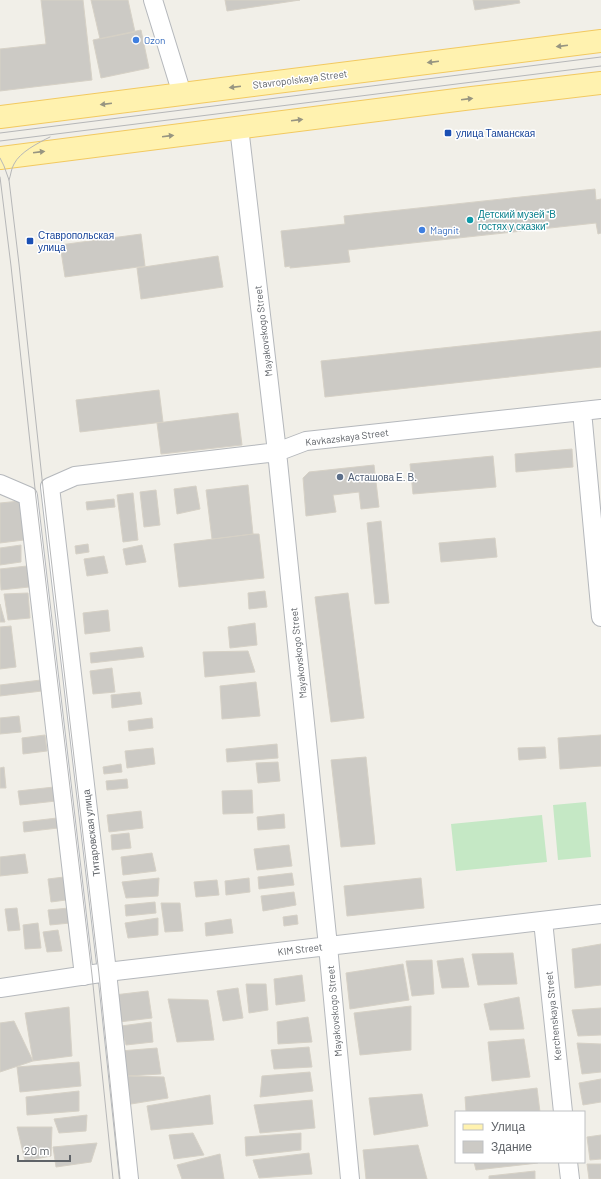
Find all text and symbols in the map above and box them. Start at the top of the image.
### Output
place label: Ozon [144,34,166,46]
marker: Ozon [131,35,141,45]
one-way arrow [556,43,568,49]
one-way arrow [427,59,439,66]
street label: Stavropolskaya Street [252,67,348,91]
one-way arrow [229,84,241,90]
one-way arrow [461,95,473,102]
one-way arrow [100,101,112,107]
one-way arrow [291,117,303,123]
place label: улица Таманская [456,127,535,139]
marker: улица Таманская [443,128,453,138]
one-way arrow [162,133,174,139]
one-way arrow [33,149,45,155]
place label: Детский музей "В гостях у сказки" [478,208,556,232]
marker: Детский музей "В гостях у сказки" [465,215,475,225]
place label: Magnit [430,224,460,236]
marker: Magnit [417,225,427,235]
place label: Ставропольская улица [38,229,114,253]
marker: Ставропольская улица [25,236,35,246]
street label: Mayakovskogo Street [251,285,275,377]
street label: Kavkazskaya Street [305,426,390,448]
place label: Асташова Е. В. [348,471,417,483]
marker: Асташова Е. В. [335,472,345,482]
street label: Mayakovskogo Street [287,607,309,699]
street label: Титаровская улица [80,788,102,877]
street label: KIM Street [277,940,323,958]
street label: Mayakovskogo Street [324,965,344,1057]
street label: Kerchenskaya Street [542,970,564,1061]
legend [455,1111,585,1163]
text: Улица [491,1119,525,1134]
scale bar [18,1137,70,1163]
text: Здание [491,1139,532,1154]
text: 20 m [24,1143,50,1157]

